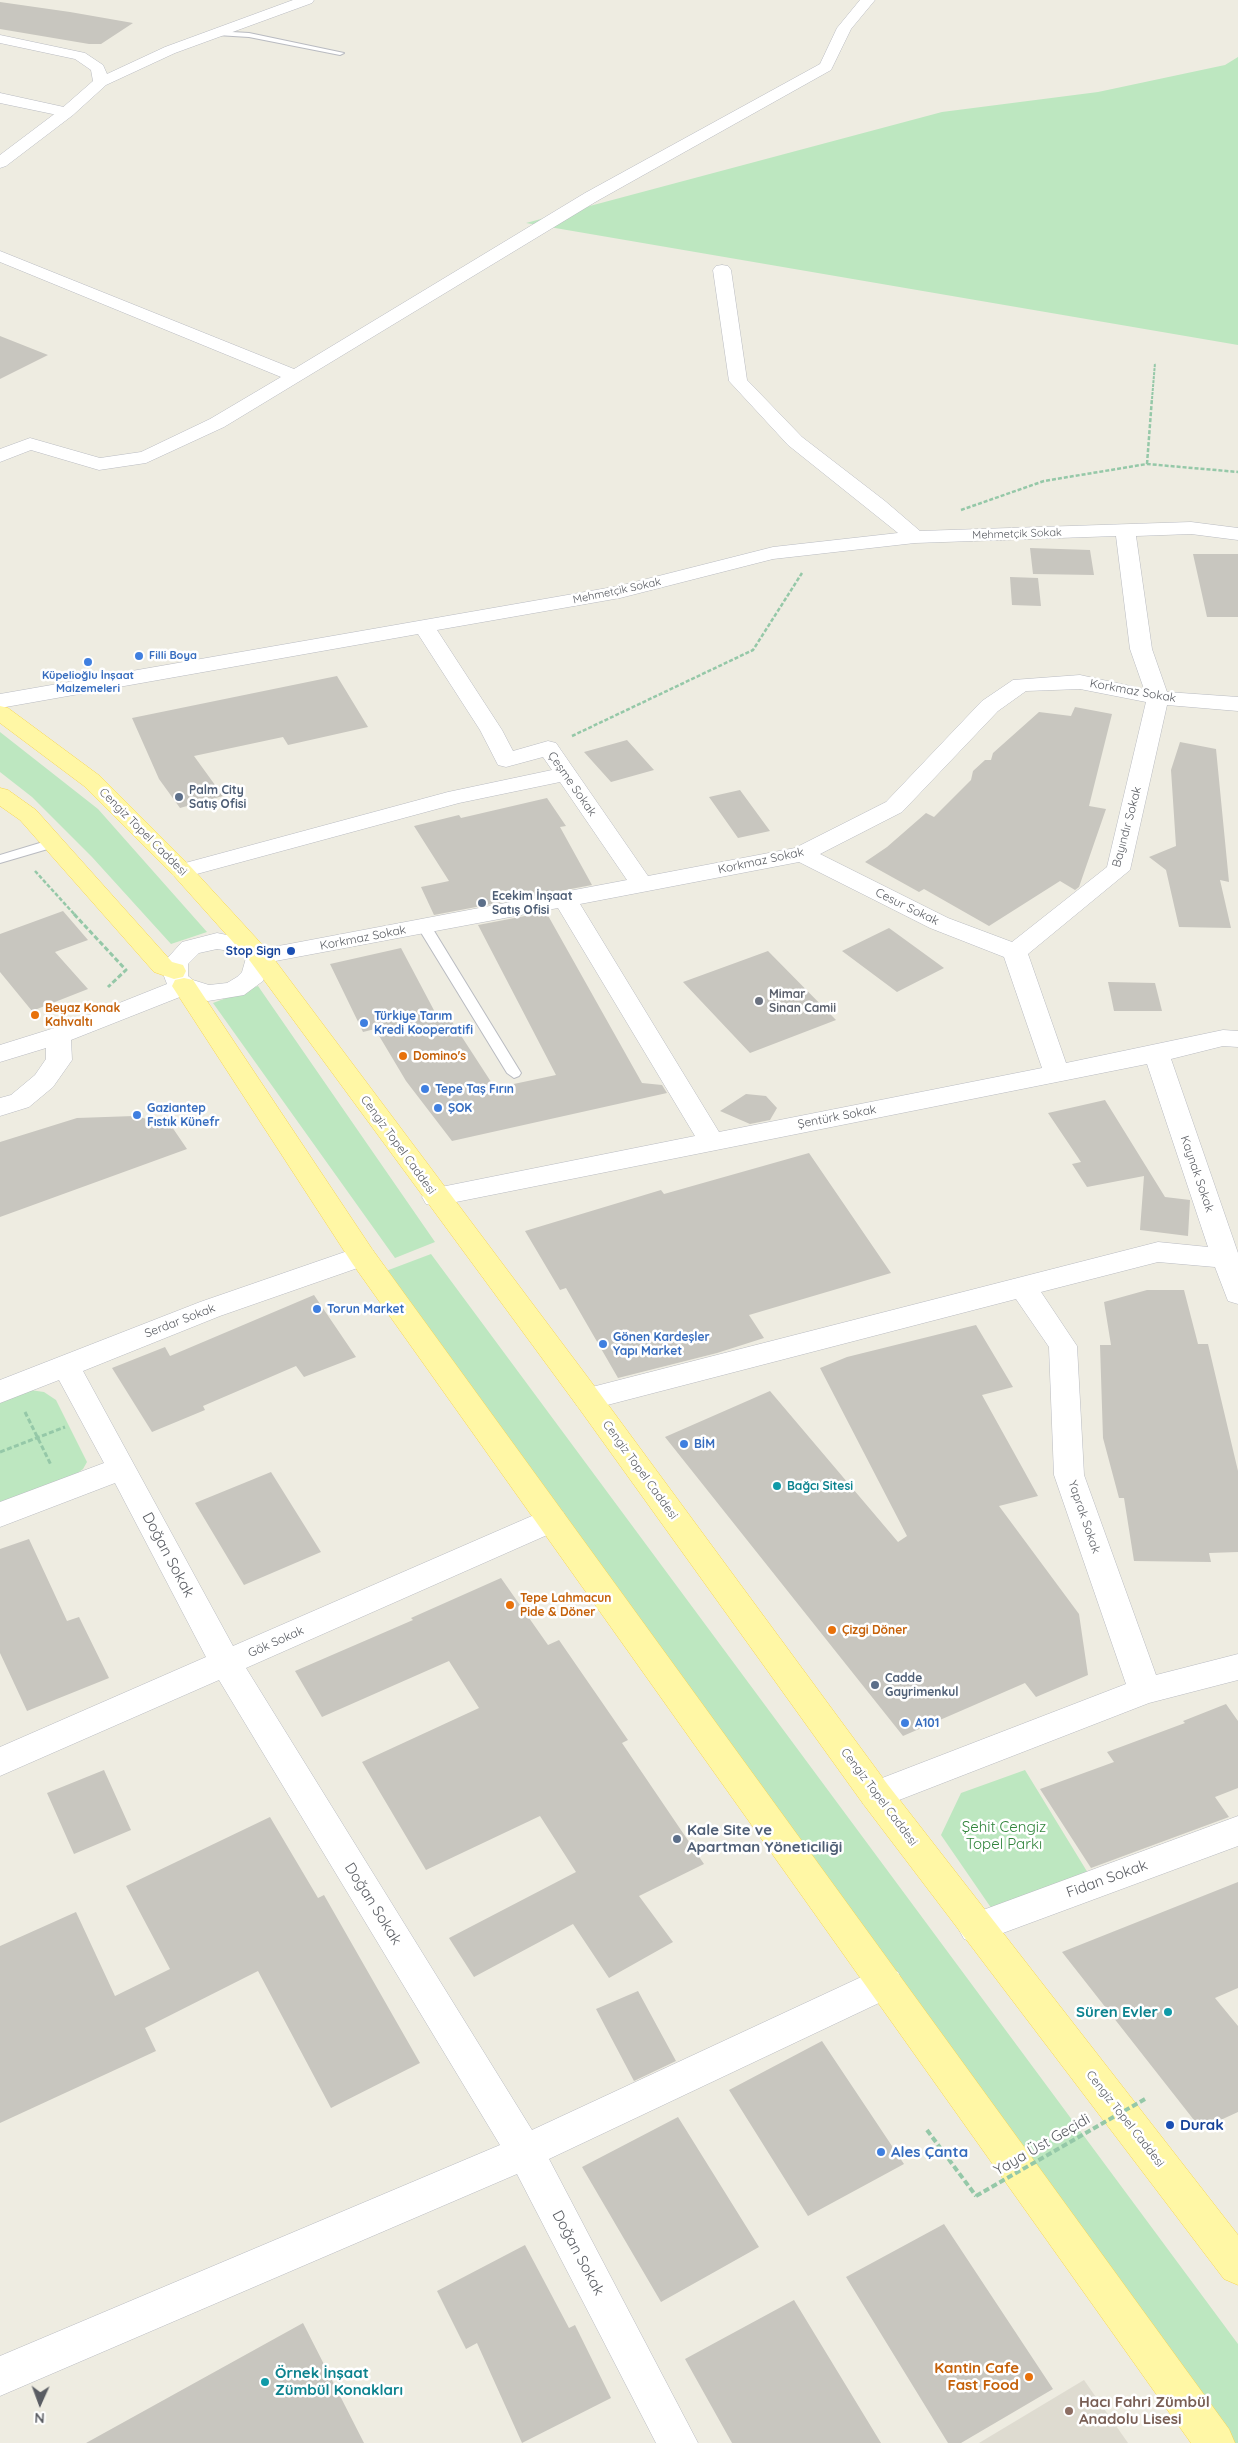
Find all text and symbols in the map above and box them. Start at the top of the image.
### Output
street label: Mehmetçik Sokak [972,526,1062,542]
street label: Mehmetçik Sokak [572,575,662,607]
place label: Filli Boya [149,649,197,663]
marker: Filli Boya [133,650,145,662]
marker: Küpelioğlu İnşaat Malzemeleri [82,656,94,668]
place label: Küpelioğlu İnşaat Malzemeleri [42,669,134,695]
street label: Korkmaz Sokak [1089,676,1177,706]
street label: Çeşme Sokak [545,749,599,819]
place label: Palm City Satış Ofisi [189,783,246,811]
street label: Cengiz Topel Caddesi [96,785,190,879]
street label: Bayındır Sokak [1109,785,1145,869]
marker: Palm City Satış Ofisi [173,791,185,803]
street label: Korkmaz Sokak [717,845,805,877]
street label: Cesur Sokak [873,885,941,929]
place label: Ecekim İnşaat Satış Ofisi [492,889,573,917]
marker: Ecekim İnşaat Satış Ofisi [476,897,488,909]
street label: Korkmaz Sokak [319,923,407,953]
place label: Stop Sign [226,944,281,958]
marker: Stop Sign [285,945,297,957]
place label: Mimar Sinan Camii [769,987,836,1015]
marker: Mimar Sinan Camii [753,995,765,1007]
place label: Beyaz Konak Kahvaltı [45,1001,120,1029]
marker: Beyaz Konak Kahvaltı [29,1009,41,1021]
place label: Türkiye Tarım Kredi Kooperatifi [374,1009,473,1037]
marker: Türkiye Tarım Kredi Kooperatifi [358,1017,370,1029]
place label: Domino's [413,1049,466,1063]
marker: Domino's [397,1050,409,1062]
place label: Tepe Taş Fırın [435,1082,514,1096]
marker: Tepe Taş Fırın [419,1083,431,1095]
street label: Cengiz Topel Caddesi [357,1093,439,1197]
place label: Gaziantep Fıstık Künefr [147,1101,220,1129]
place label: ŞOK [448,1101,472,1115]
marker: ŞOK [432,1102,444,1114]
street label: Şentürk Sokak [796,1102,878,1132]
marker: Gaziantep Fıstık Künefr [131,1109,143,1121]
street label: Kaynak Sokak [1177,1134,1217,1214]
street label: Serdar Sokak [143,1301,217,1341]
place label: Torun Market [327,1302,404,1316]
marker: Torun Market [311,1303,323,1315]
place label: Gönen Kardeşler Yapı Market [613,1330,710,1358]
marker: Gönen Kardeşler Yapı Market [597,1338,609,1350]
street label: Cengiz Topel Caddesi [599,1418,681,1522]
place label: BİM [694,1437,715,1451]
marker: BİM [678,1438,690,1450]
place label: Bağcı Sitesi [787,1479,853,1493]
street label: Yaprak Sokak [1065,1479,1103,1555]
marker: Bağcı Sitesi [771,1480,783,1492]
street label: Doğan Sokak [138,1509,198,1601]
place label: Tepe Lahmacun Pide & Döner [520,1591,611,1619]
marker: Tepe Lahmacun Pide & Döner [504,1599,516,1611]
street label: Gök Sokak [246,1623,306,1661]
place label: Çizgi Döner [842,1623,908,1637]
marker: Çizgi Döner [826,1624,838,1636]
place label: Cadde Gayrimenkul [885,1671,958,1699]
marker: Cadde Gayrimenkul [869,1679,881,1691]
place label: A101 [915,1716,939,1730]
marker: A101 [899,1717,911,1729]
street label: Cengiz Topel Caddesi [838,1745,920,1849]
park label: Şehit Cengiz Topel Parkı [962,1818,1046,1853]
place label: Kale Site ve Apartman Yöneticiliği [687,1821,842,1856]
marker: Kale Site ve Apartman Yöneticiliği [671,1833,683,1845]
street label: Fidan Sokak [1064,1856,1150,1902]
street label: Doğan Sokak [341,1859,405,1949]
place label: Süren Evler [1076,2003,1158,2021]
marker: Süren Evler [1162,2006,1174,2018]
street label: Cengiz Topel Caddesi [1083,2068,1167,2170]
street label: Yaya Üst Geçidi [991,2110,1093,2180]
place label: Durak [1180,2116,1224,2134]
marker: Durak [1164,2119,1176,2131]
place label: Ales Çanta [891,2143,968,2161]
marker: Ales Çanta [875,2146,887,2158]
street label: Doğan Sokak [548,2207,608,2299]
place label: Kantin Cafe Fast Food [934,2359,1019,2394]
place label: Örnek İnşaat Zümbül Konakları [275,2364,403,2399]
marker: Kantin Cafe Fast Food [1023,2371,1035,2383]
marker: Örnek İnşaat Zümbül Konakları [259,2376,271,2388]
north arrow [15,2378,65,2428]
place label: Hacı Fahri Zümbül Anadolu Lisesi [1079,2393,1210,2428]
marker: Hacı Fahri Zümbül Anadolu Lisesi [1063,2405,1075,2417]
text: N [34,2409,45,2427]

